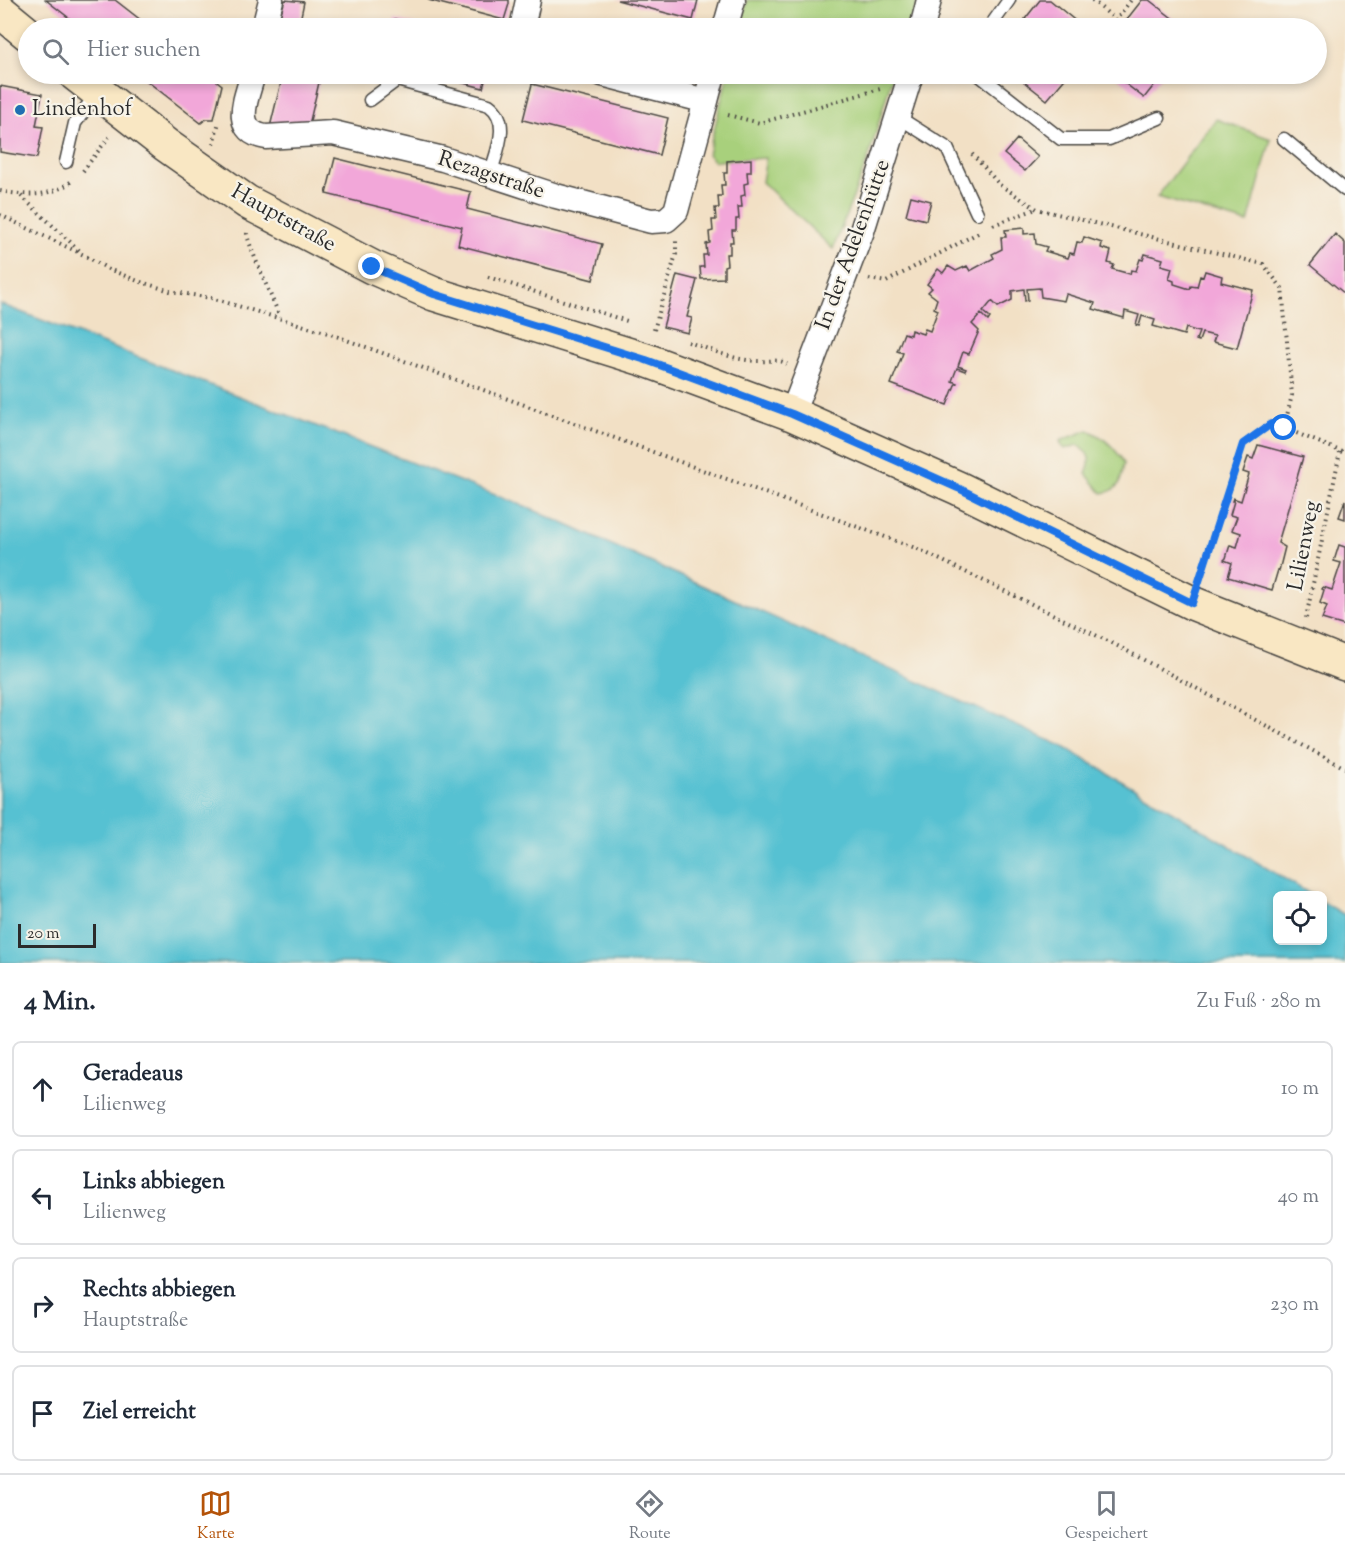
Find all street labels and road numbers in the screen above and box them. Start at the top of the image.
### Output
street label: Rezagstraße [433,144,549,208]
street label: In der Adelenhütte [808,155,900,335]
street label: Hauptstraße [225,177,341,261]
street label: Lilienweg [1281,498,1329,594]

